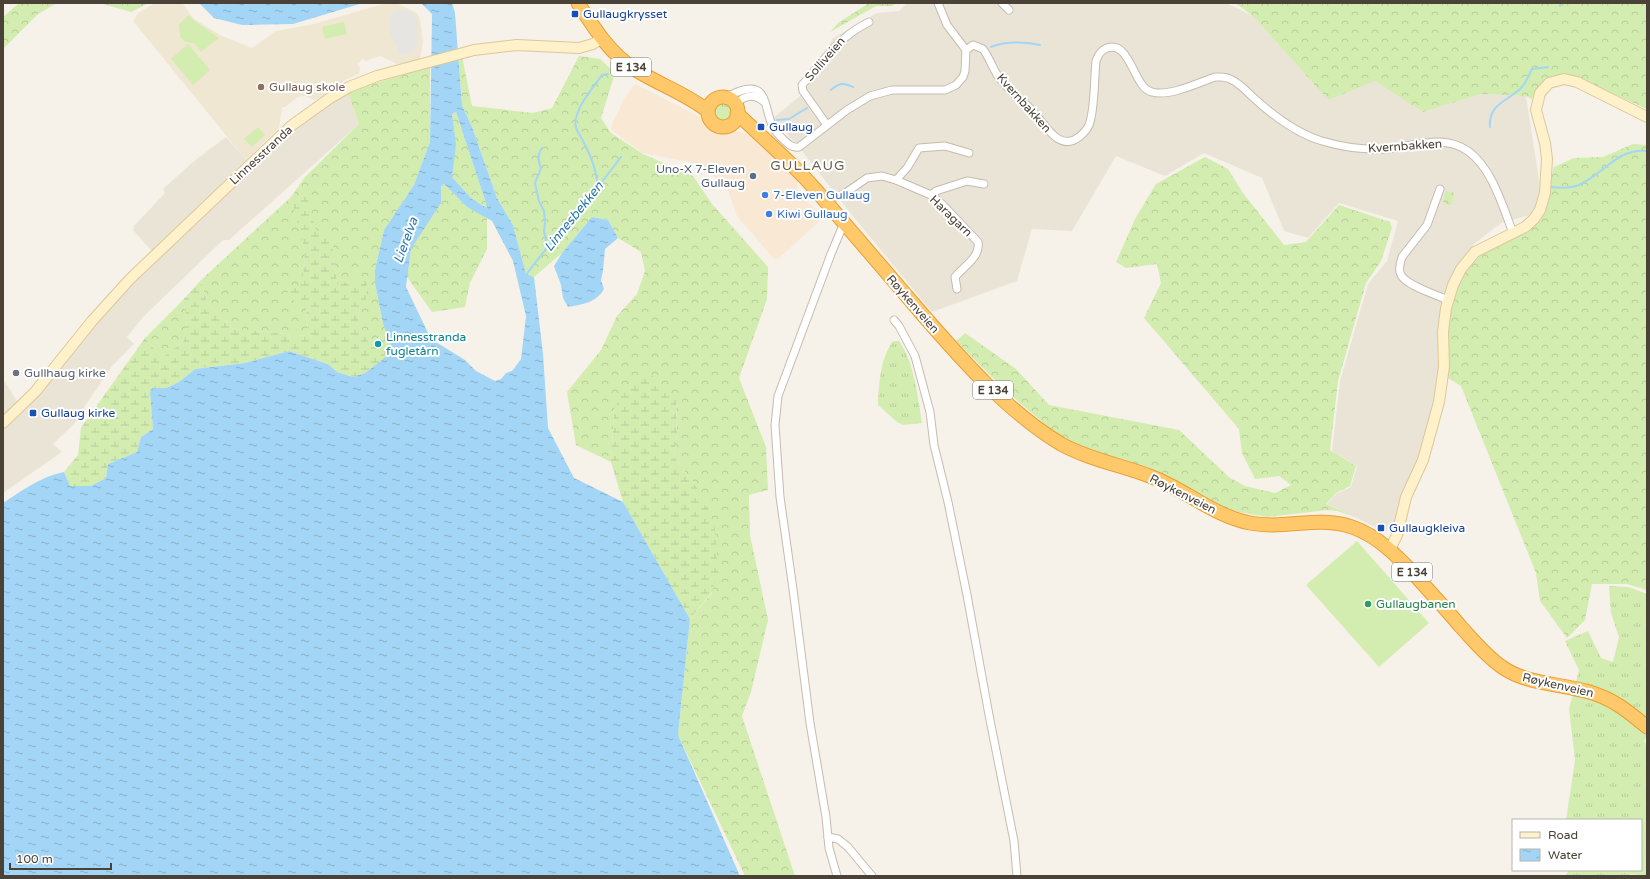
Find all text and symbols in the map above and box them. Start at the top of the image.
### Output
place label: Gullaugkrysset [583,7,668,21]
marker: Gullaugkrysset [570,9,580,19]
street label: Solliveien [802,34,848,84]
road number: E 134 [611,58,651,76]
street label: Kvernbakken [994,71,1054,135]
place label: Gullaug skole [269,80,346,94]
marker: Gullaug skole [256,82,266,92]
place label: Gullaug [769,120,813,134]
street label: Linnesstranda [227,122,295,188]
marker: Gullaug [756,122,766,132]
street label: Kvernbakken [1367,136,1443,156]
district label: GULLAUG [770,157,846,174]
place label: Uno-X 7-Eleven Gullaug [656,162,745,190]
marker: Uno-X 7-Eleven Gullaug [748,171,758,181]
water label: Linnesbekken [541,178,607,255]
place label: 7-Eleven Gullaug [773,188,870,202]
marker: 7-Eleven Gullaug [760,190,770,200]
street label: Haragarn [927,192,975,240]
place label: Kiwi Gullaug [777,207,848,221]
marker: Kiwi Gullaug [764,209,774,219]
water label: Lierelva [390,215,422,265]
street label: Røykenveien [884,272,942,336]
place label: Linnesstranda fugletårn [386,330,466,358]
marker: Linnesstranda fugletårn [373,339,383,349]
place label: Gullhaug kirke [24,366,106,380]
marker: Gullhaug kirke [11,368,21,378]
road number: E 134 [973,381,1013,399]
place label: Gullaug kirke [41,406,116,420]
marker: Gullaug kirke [28,408,38,418]
street label: Røykenveien [1147,471,1219,517]
place label: Gullaugkleiva [1389,521,1465,535]
marker: Gullaugkleiva [1376,523,1386,533]
road number: E 134 [1392,563,1432,581]
place label: Gullaugbanen [1376,597,1456,611]
marker: Gullaugbanen [1363,599,1373,609]
street label: Røykenveien [1521,670,1595,700]
legend [1512,819,1642,871]
text: Road [1548,828,1578,842]
scale bar [10,845,111,871]
text: Water [1548,848,1583,862]
text: 100 m [16,852,53,866]

